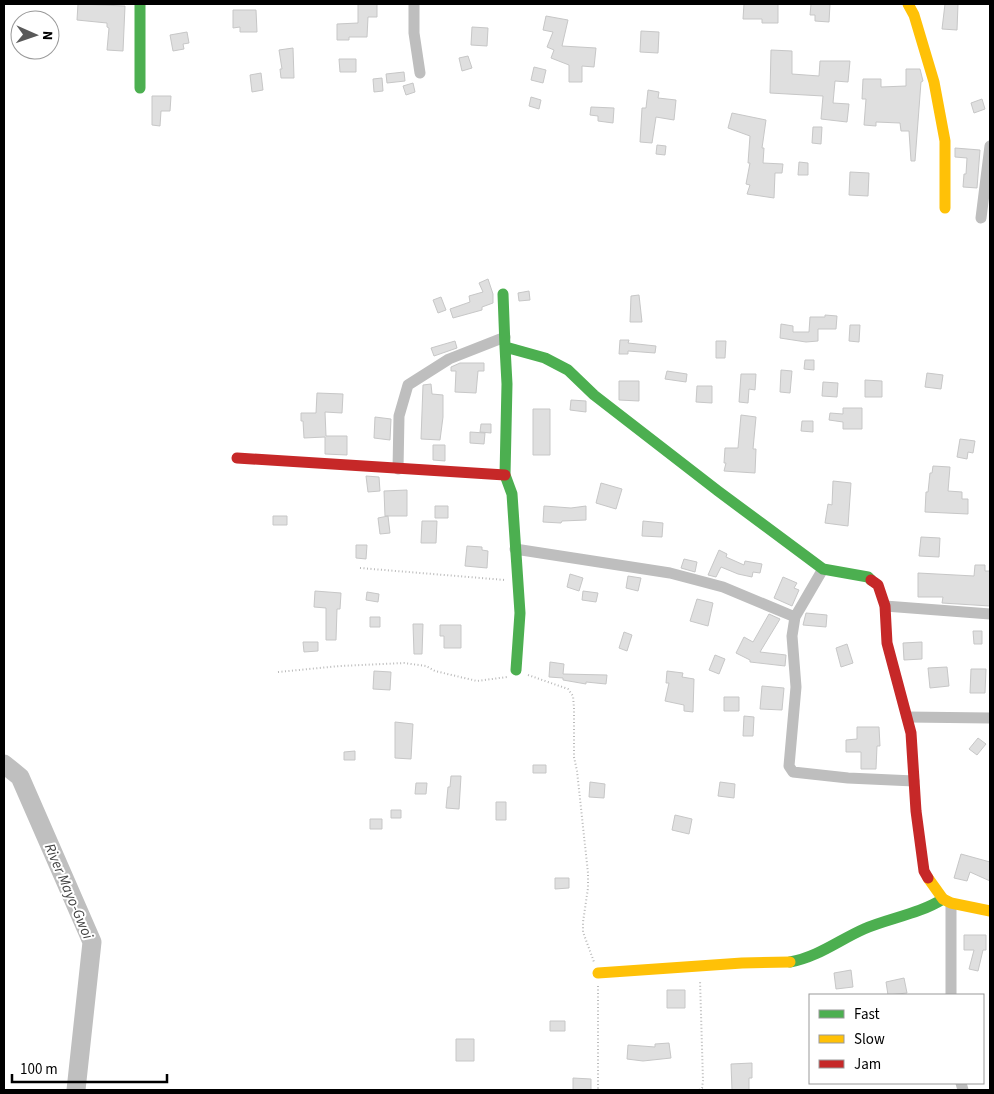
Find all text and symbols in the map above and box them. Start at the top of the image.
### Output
north arrow [10,10,60,60]
text: N [37,30,57,40]
water label: River Mayo-Gwoi [39,840,98,943]
legend [809,994,984,1084]
text: Fast [854,1004,880,1025]
text: Slow [854,1029,885,1050]
scale bar [12,1052,168,1084]
text: Jam [854,1054,881,1075]
text: 100 m [20,1059,58,1080]

